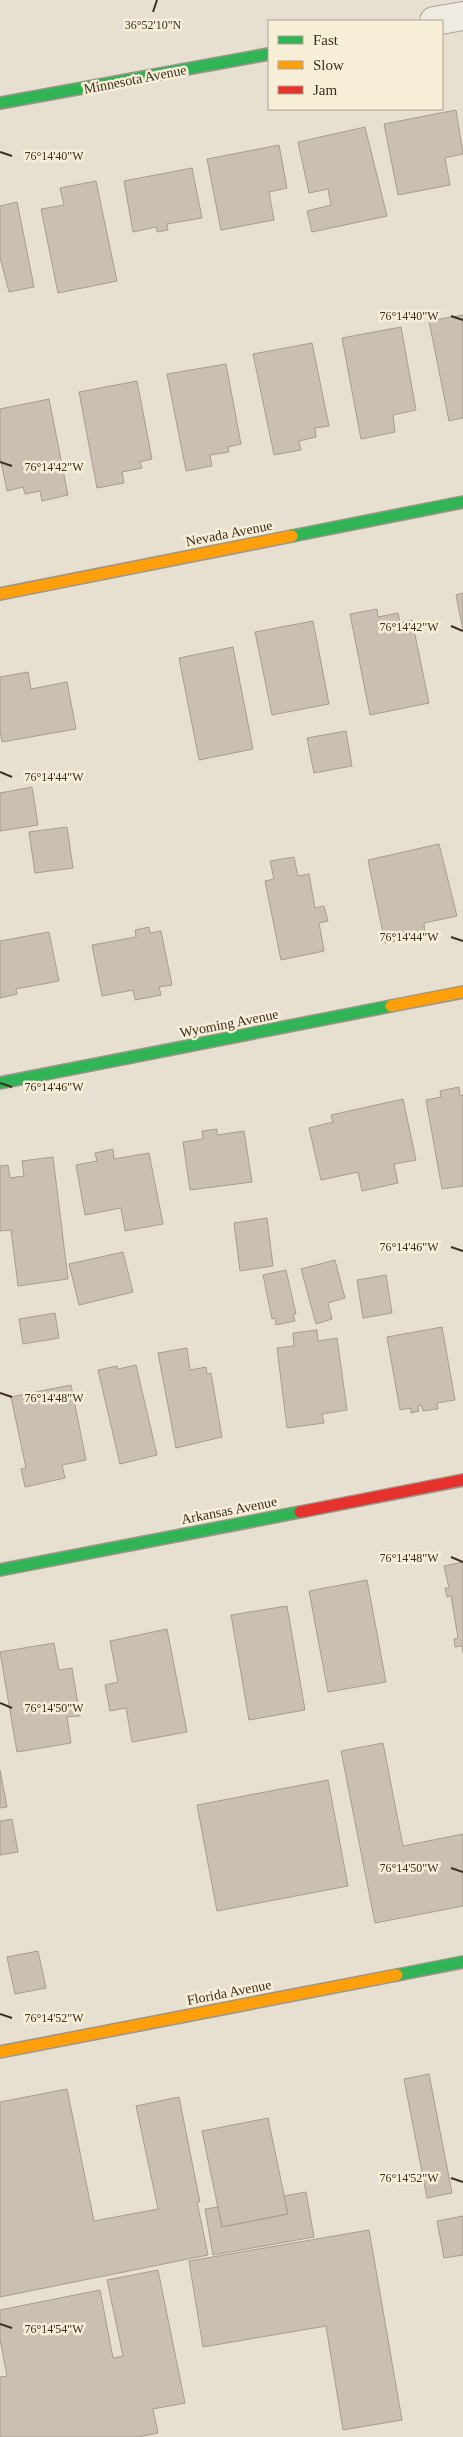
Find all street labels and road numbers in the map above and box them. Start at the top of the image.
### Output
street label: Minnesota Avenue [82,62,188,97]
street label: Nevada Avenue [184,518,274,549]
street label: Wyoming Avenue [178,1007,280,1040]
street label: Arkansas Avenue [180,1494,278,1527]
street label: Florida Avenue [186,1977,273,2008]

